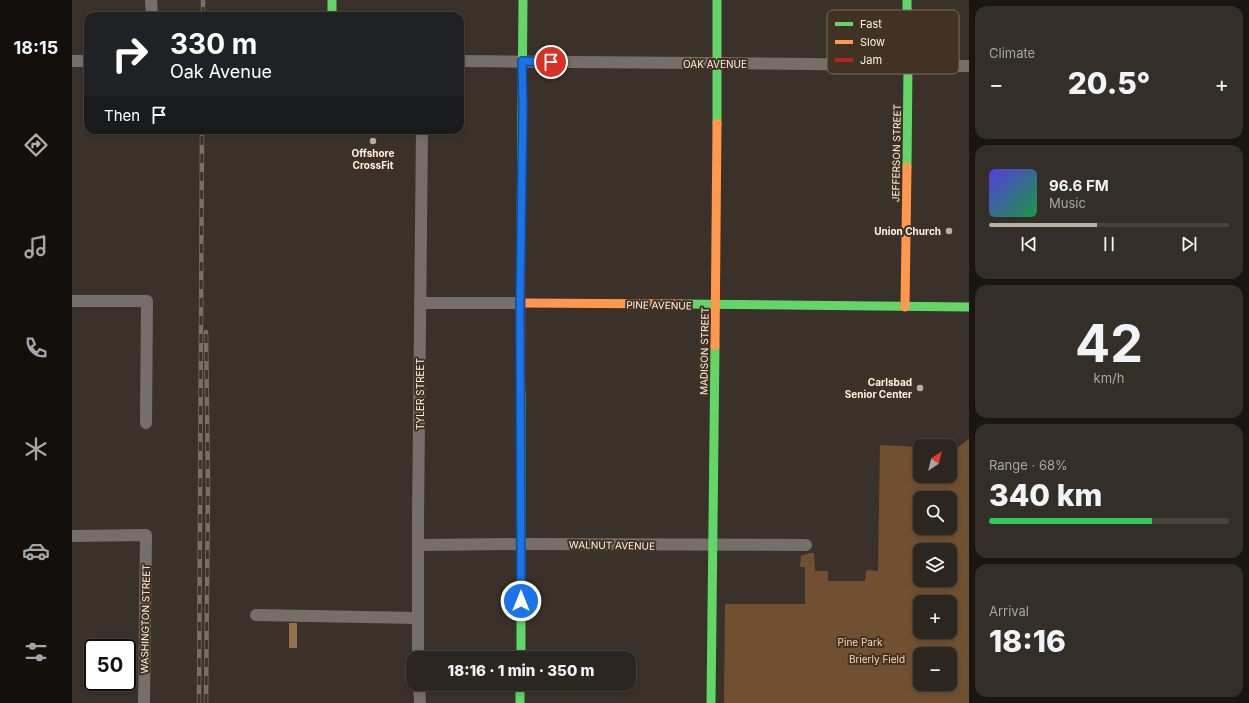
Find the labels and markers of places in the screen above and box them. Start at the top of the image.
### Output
pin [534,45,568,79]
marker: Offshore CrossFit [368,136,378,146]
place label: Offshore CrossFit [352,147,394,171]
place label: Union Church [874,225,941,237]
marker: Union Church [944,226,954,236]
place label: Carlsbad Senior Center [845,376,912,400]
marker: Carlsbad Senior Center [915,383,925,393]

